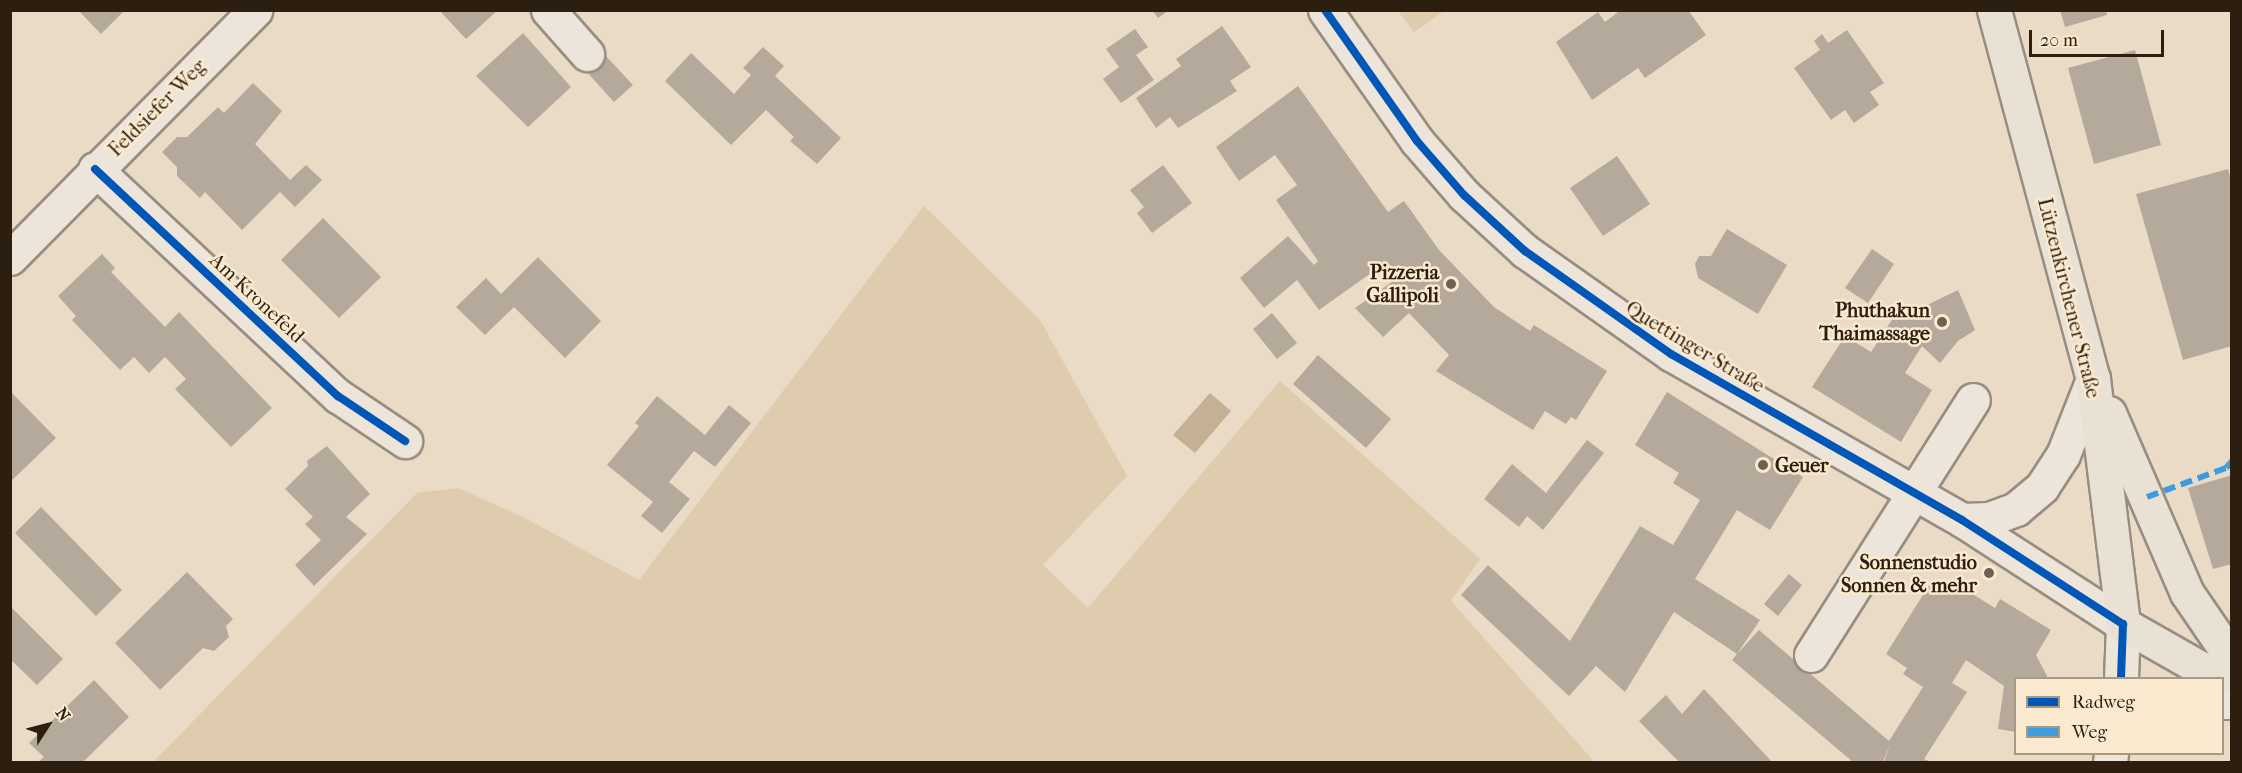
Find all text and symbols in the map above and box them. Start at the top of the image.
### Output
scale bar [2032,18,2167,56]
text: 20 m [2040,30,2078,51]
street label: Feldsiefer Weg [103,54,211,162]
street label: Lützenkirchener Straße [2033,195,2105,401]
street label: Am Kronefeld [205,248,309,348]
place label: Pizzeria Gallipoli [1366,260,1439,307]
marker: Pizzeria Gallipoli [1444,277,1458,291]
street label: Quettinger Straße [1621,296,1769,398]
place label: Phuthakun Thaimassage [1819,298,1930,345]
marker: Phuthakun Thaimassage [1935,315,1949,329]
place label: Geuer [1775,453,1829,477]
marker: Geuer [1756,458,1770,472]
place label: Sonnenstudio Sonnen & mehr [1841,550,1977,597]
marker: Sonnenstudio Sonnen & mehr [1982,566,1996,580]
legend [2014,677,2224,755]
text: Radweg [2072,692,2135,713]
north arrow [18,695,78,755]
text: N [52,704,74,725]
text: Weg [2072,722,2107,743]

